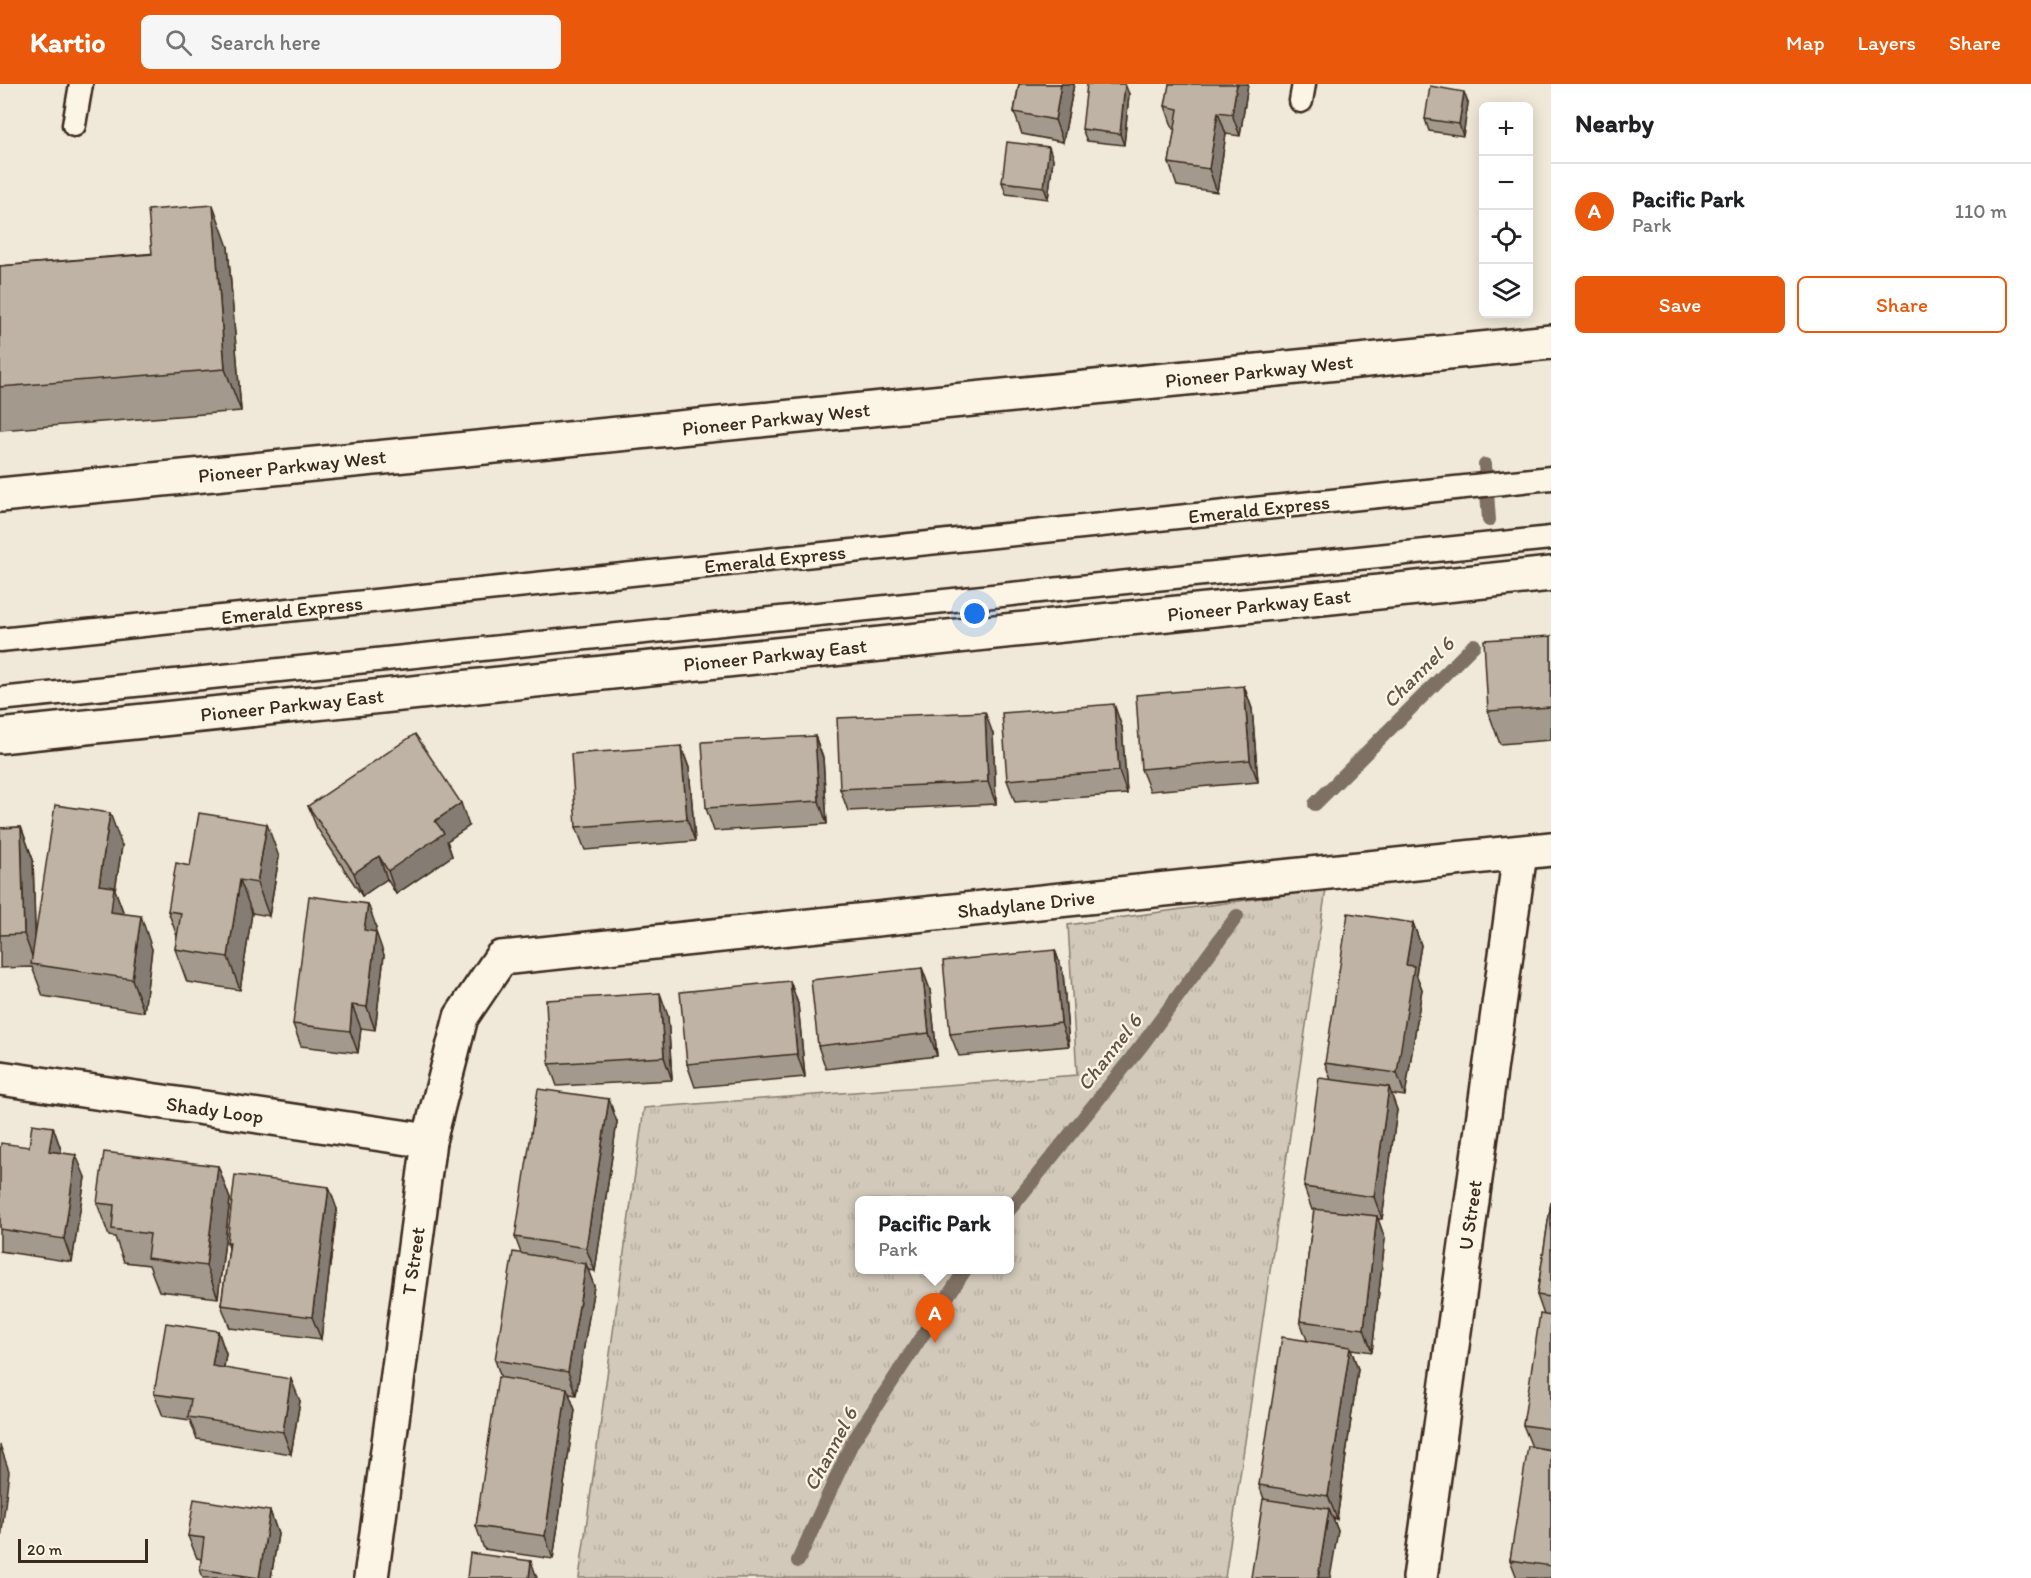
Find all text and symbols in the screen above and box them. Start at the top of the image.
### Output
search box [141,15,561,69]
text: Kartio [30,25,105,59]
icon: search [162,26,195,59]
text: Search here [210,29,321,56]
text: Map [1786,30,1825,55]
text: Layers [1858,30,1916,55]
text: Share [1949,30,2001,55]
map controls [1479,102,1533,318]
button: + [1479,102,1533,156]
text: Nearby [1575,107,1654,139]
button: − [1479,156,1533,210]
text: Pacific Park [1632,186,1744,213]
text: A [1588,199,1601,223]
text: 110 m [1955,199,2007,223]
button: locate [1479,210,1533,264]
text: Park [1632,213,1671,237]
button: layers [1479,264,1533,318]
button: Save [1575,276,1785,333]
button: Share [1797,276,2007,333]
street label: Pioneer Parkway West [1164,349,1355,393]
street label: Pioneer Parkway West [681,397,872,441]
street label: Pioneer Parkway West [197,444,388,488]
street label: Emerald Express [1187,490,1331,528]
street label: Emerald Express [703,540,847,578]
street label: Pioneer Parkway East [1166,583,1353,627]
street label: Emerald Express [220,591,364,629]
your location [960,599,989,628]
water label: Channel 6 [1377,631,1459,713]
street label: Pioneer Parkway East [682,633,869,677]
street label: Pioneer Parkway East [199,683,386,727]
street label: Shadylane Drive [956,885,1096,923]
water label: Channel 6 [1071,1008,1147,1095]
street label: Shady Loop [165,1091,265,1129]
street label: U Street [1453,1178,1487,1252]
popup [855,1196,1014,1274]
text: Pacific Park [878,1210,991,1237]
street label: T Street [396,1225,430,1297]
text: Park [878,1237,918,1261]
pin: A [916,1294,954,1343]
water label: Channel 6 [798,1402,863,1495]
scale bar [18,1536,148,1564]
text: 20 m [27,1540,62,1559]

